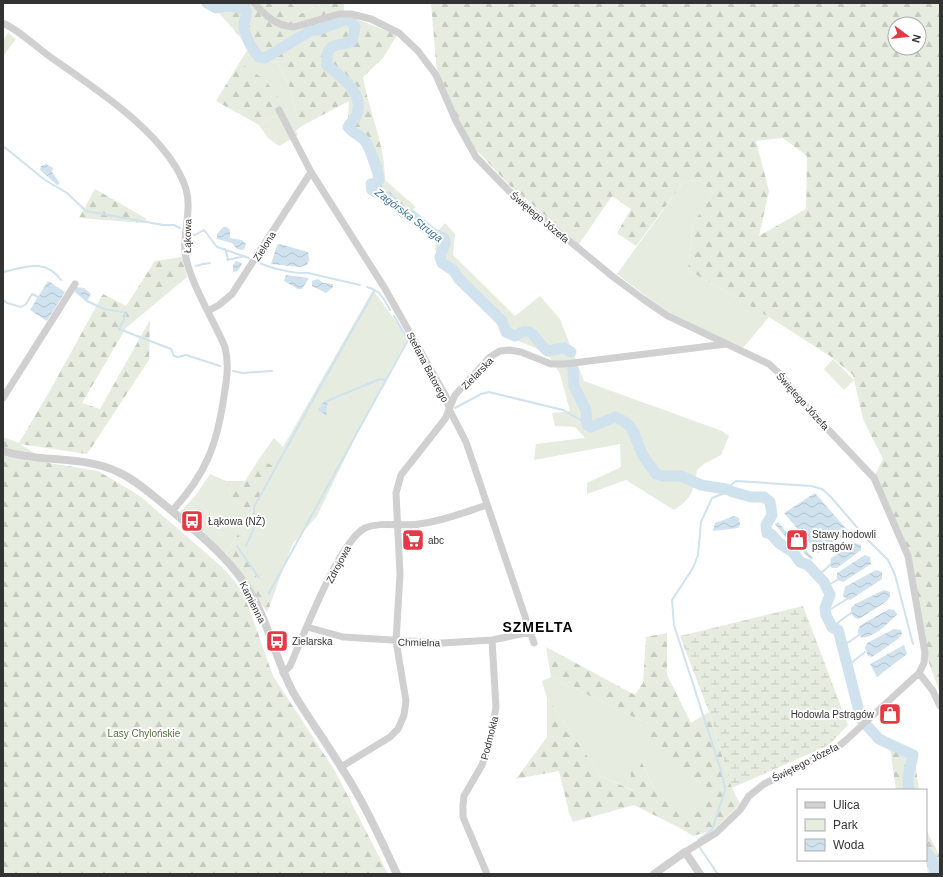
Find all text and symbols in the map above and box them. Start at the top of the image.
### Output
north arrow [887,16,927,56]
text: N [910,33,923,44]
water label: Zagórska Struga [372,185,445,244]
street label: Świętego Józefa [508,189,572,245]
street label: Łąkowa [182,218,193,253]
street label: Zielona [251,229,278,263]
street label: Stefana Batorego [404,330,451,405]
street label: Zielarska [459,355,496,392]
street label: Świętego Józefa [774,370,832,433]
bus stop icon: Łąkowa (NŻ) [179,508,205,534]
place label: Łąkowa (NŻ) [208,515,265,527]
supermarket icon: abc [400,527,426,553]
shop icon: Stawy hodowli pstrągów [784,527,810,553]
place label: Stawy hodowli pstrągów [812,529,876,552]
place label: abc [428,535,444,546]
street label: Zdrojowa [324,543,353,585]
street label: Kamienna [237,580,268,625]
district label: SZMELTA [502,619,574,635]
bus stop icon: Zielarska [264,628,290,654]
place label: Zielarska [292,636,333,647]
street label: Chmielna [398,637,441,648]
shop icon: Hodowla Pstrągów [877,701,903,727]
place label: Hodowla Pstrągów [791,709,875,720]
street label: Podmokła [479,715,500,761]
park label: Lasy Chylońskie [108,728,181,739]
street label: Świętego Józefa [770,740,841,784]
legend [797,789,927,861]
text: Ulica [833,798,860,812]
text: Park [833,818,859,832]
text: Woda [833,838,864,852]

